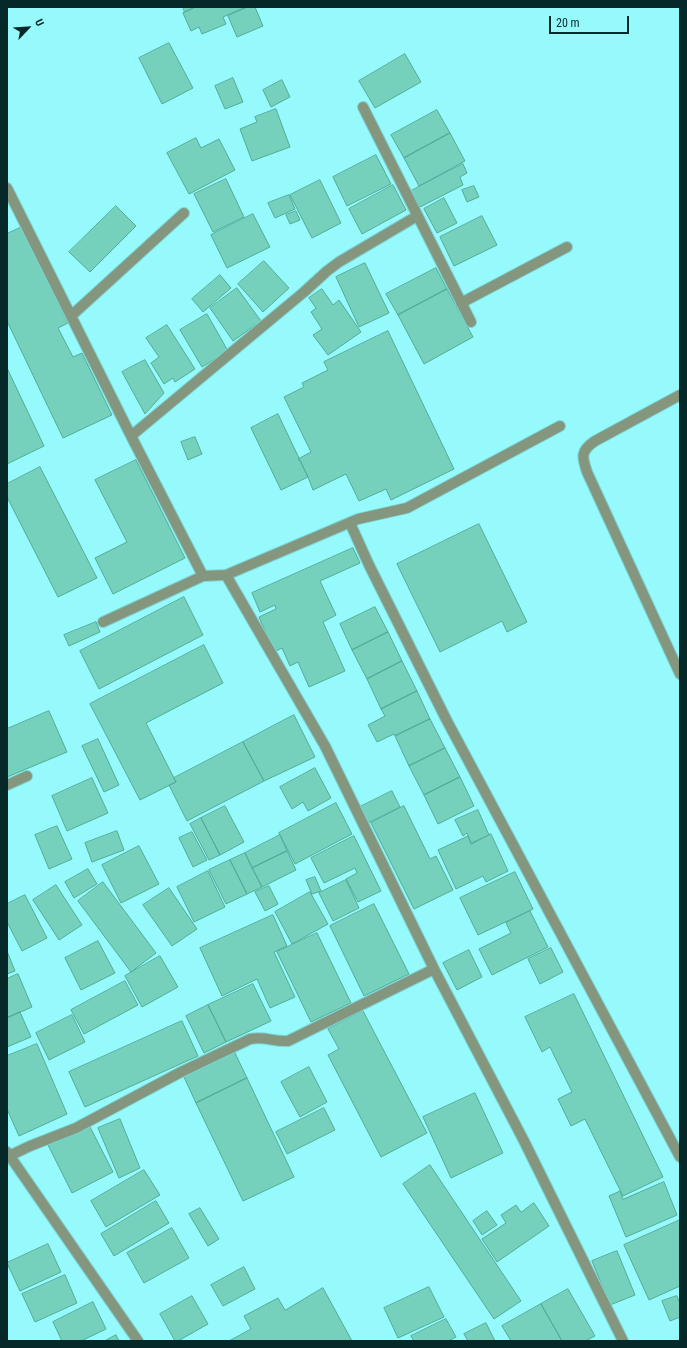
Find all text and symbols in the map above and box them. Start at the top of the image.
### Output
north arrow [8,8,48,48]
scale bar [551,8,631,34]
text: 20 m [556,16,580,30]
text: U [32,17,47,28]

